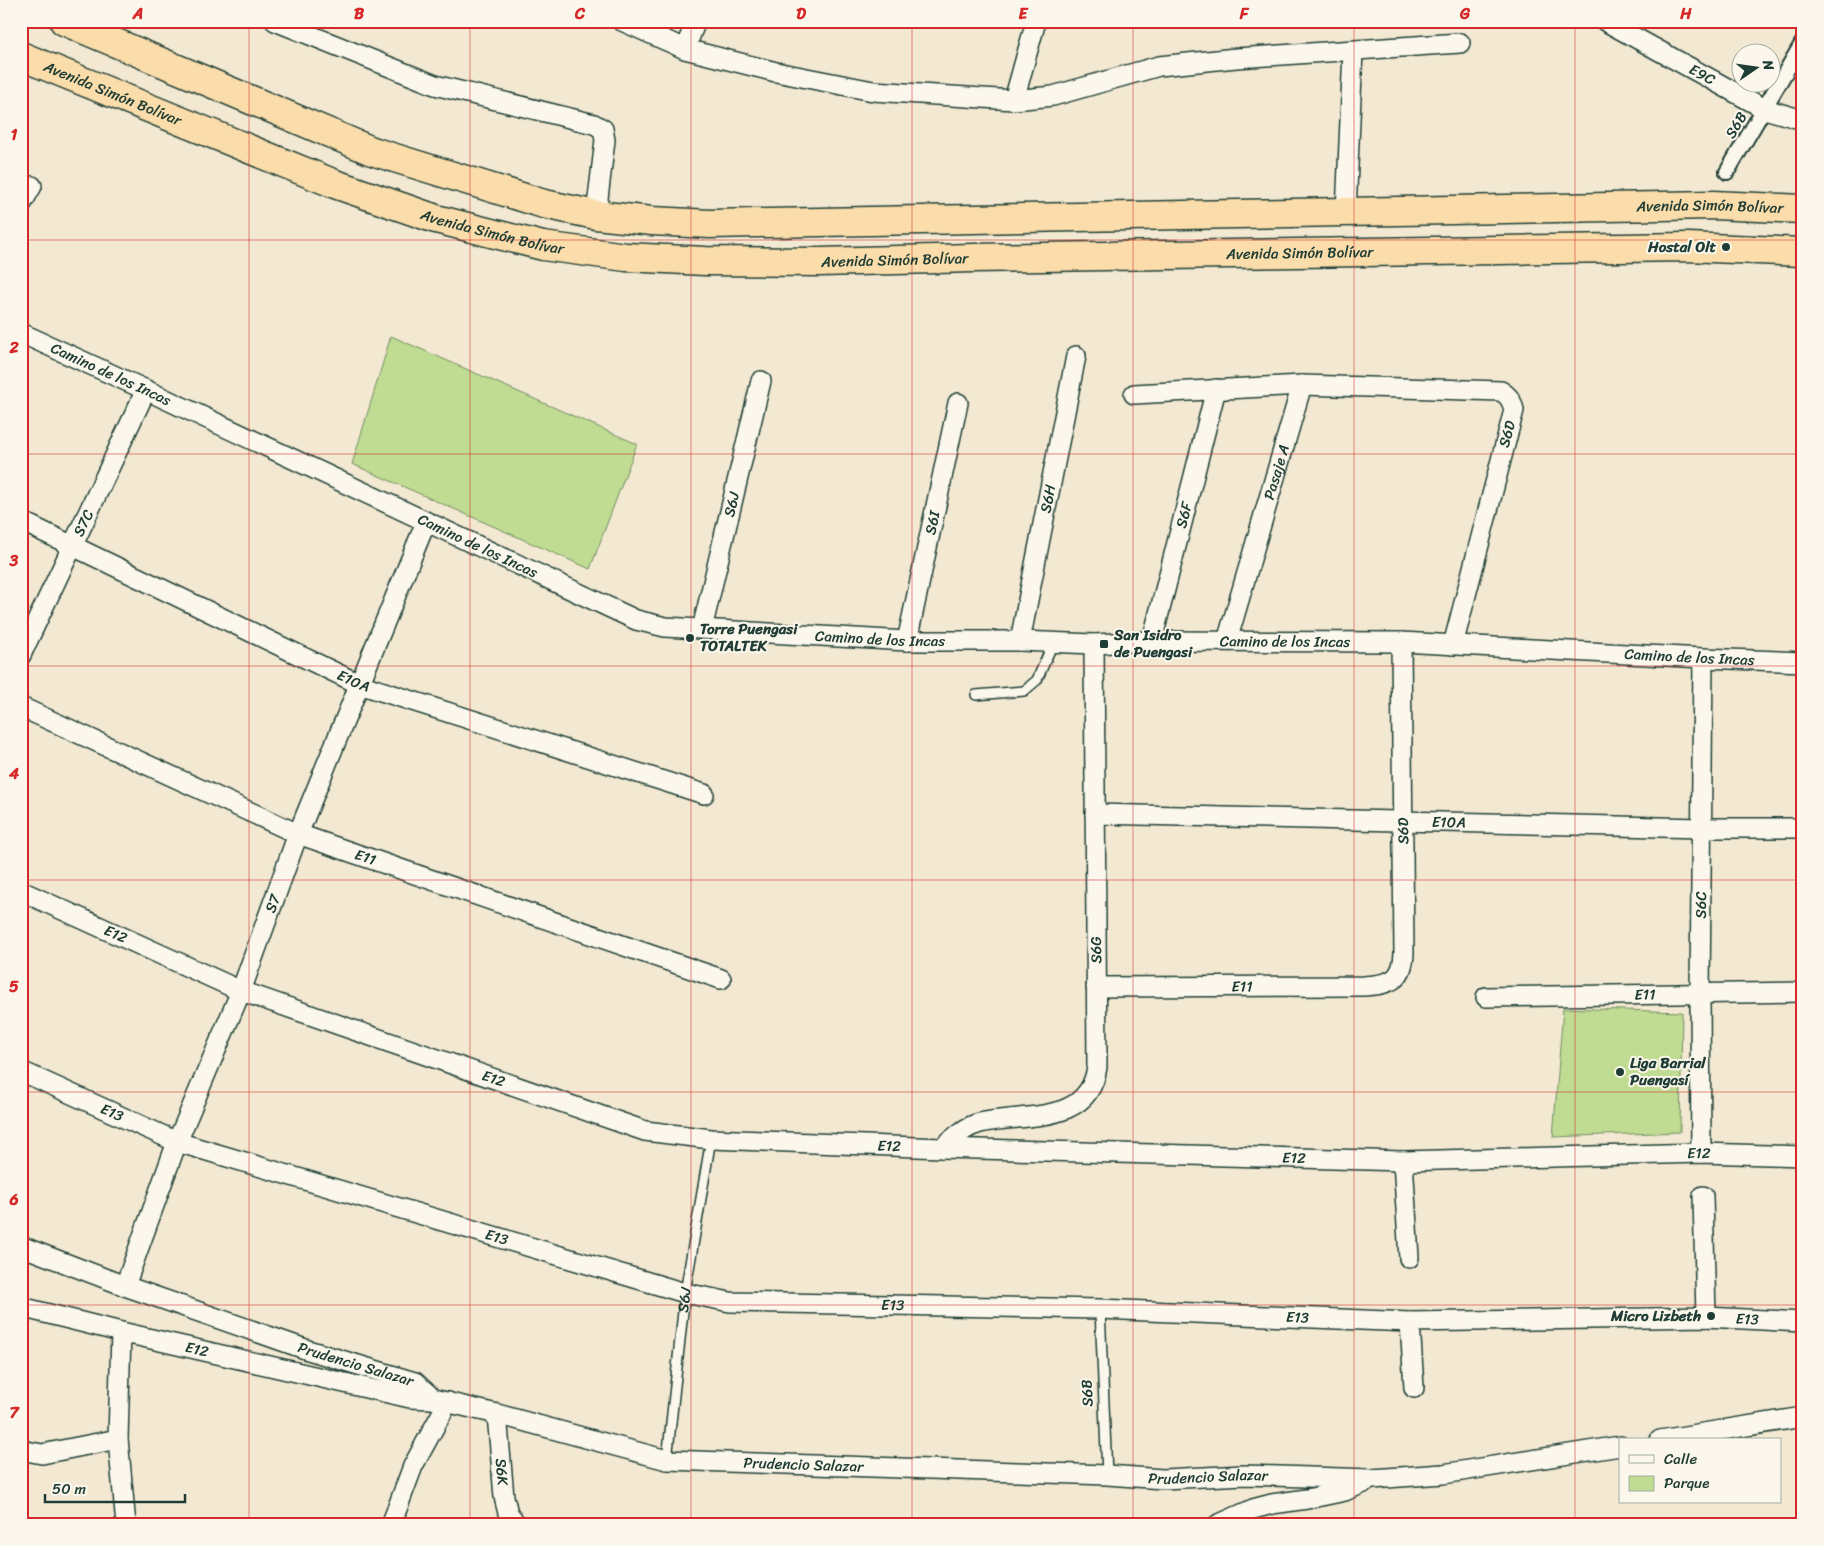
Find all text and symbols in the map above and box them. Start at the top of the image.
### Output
text: A [132,0,143,28]
text: B [354,0,365,28]
text: C [574,0,586,28]
text: D [796,0,806,28]
text: E [1019,0,1029,28]
text: F [1239,0,1250,28]
text: G [1459,0,1471,28]
text: H [1679,0,1692,28]
north arrow [1732,42,1782,92]
street label: Avenida Simón Bolívar [39,53,187,134]
street label: E9C [1684,57,1721,93]
text: N [1755,57,1782,73]
street label: S6B [1718,106,1754,144]
text: 1 [11,120,18,149]
street label: Avenida Simón Bolívar [1635,192,1785,221]
street label: Avenida Simón Bolívar [416,201,567,262]
place label: Hostal Olt [1647,234,1716,260]
street label: Avenida Simón Bolívar [1225,239,1374,267]
marker: Hostal Olt [1720,241,1732,253]
street label: Avenida Simón Bolívar [820,245,970,275]
text: 2 [8,333,19,362]
street label: Camino de los Incas [46,335,176,413]
street label: S6D [1491,418,1523,450]
street label: Pasaje A [1256,441,1297,503]
street label: S6H [1032,482,1064,515]
street label: S6J [716,488,747,520]
street label: S6F [1168,497,1200,531]
street label: S7C [66,504,101,541]
street label: Camino de los Incas [413,506,542,585]
street label: S6I [917,507,948,537]
text: 3 [9,546,19,575]
place label: Torre Puengasi TOTALTEK [700,616,798,659]
place label: San Isidro de Puengasi [1113,622,1193,665]
street label: Camino de los Incas [814,623,945,654]
street label: Camino de los Incas [1220,628,1350,655]
marker: Torre Puengasi TOTALTEK [684,632,696,644]
marker: San Isidro de Puengasi [1098,638,1110,650]
street label: Camino de los Incas [1624,641,1755,673]
street label: E10A [332,662,373,700]
text: 4 [8,759,19,788]
street label: E10A [1432,809,1466,836]
street label: S6D [1390,817,1416,845]
street label: E11 [351,841,380,873]
street label: S7 [257,889,288,917]
street label: S6C [1688,891,1714,919]
street label: E12 [100,917,132,951]
street label: S6G [1083,936,1109,964]
text: 5 [9,972,19,1001]
street label: E11 [1231,973,1253,999]
street label: E11 [1634,981,1656,1008]
place label: Liga Barrial Puengasí [1630,1050,1706,1093]
street label: E12 [478,1062,509,1095]
marker: Liga Barrial Puengasí [1614,1066,1626,1078]
street label: E13 [96,1096,128,1129]
street label: E12 [877,1132,902,1159]
street label: E12 [1687,1140,1711,1166]
street label: E12 [1282,1145,1306,1171]
text: 6 [8,1185,19,1214]
street label: E13 [482,1221,512,1253]
street label: S6J [670,1284,699,1314]
street label: E13 [881,1292,904,1318]
place label: Micro Lizbeth [1610,1303,1701,1329]
street label: E13 [1285,1304,1310,1331]
street label: E13 [1735,1306,1759,1333]
marker: Micro Lizbeth [1705,1310,1717,1322]
street label: E12 [183,1334,212,1365]
street label: Prudencio Salazar [294,1334,418,1394]
street label: S6B [1074,1378,1100,1407]
text: 7 [9,1398,20,1427]
legend [1619,1438,1782,1504]
text: Calle [1664,1446,1697,1472]
street label: Prudencio Salazar [743,1450,865,1480]
street label: S6K [488,1457,516,1487]
street label: Prudencio Salazar [1147,1462,1269,1492]
text: Parque [1664,1470,1709,1496]
scale bar [45,1471,185,1503]
text: 50 m [52,1476,87,1502]

